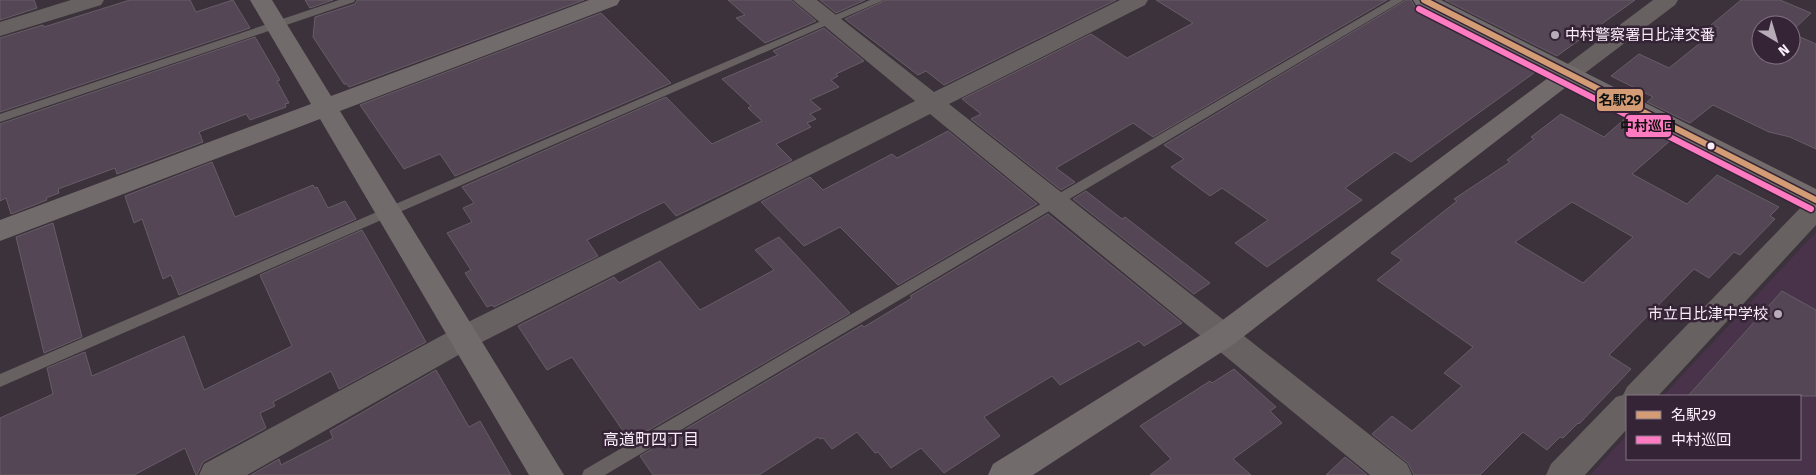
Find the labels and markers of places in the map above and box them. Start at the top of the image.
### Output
place label: 中村警察署日比津交番 [1565,26,1715,44]
marker: 中村警察署日比津交番 [1549,29,1561,41]
unlabelled marker [1706,141,1716,151]
place label: 市立日比津中学校 [1648,305,1768,323]
marker: 市立日比津中学校 [1772,308,1784,320]

